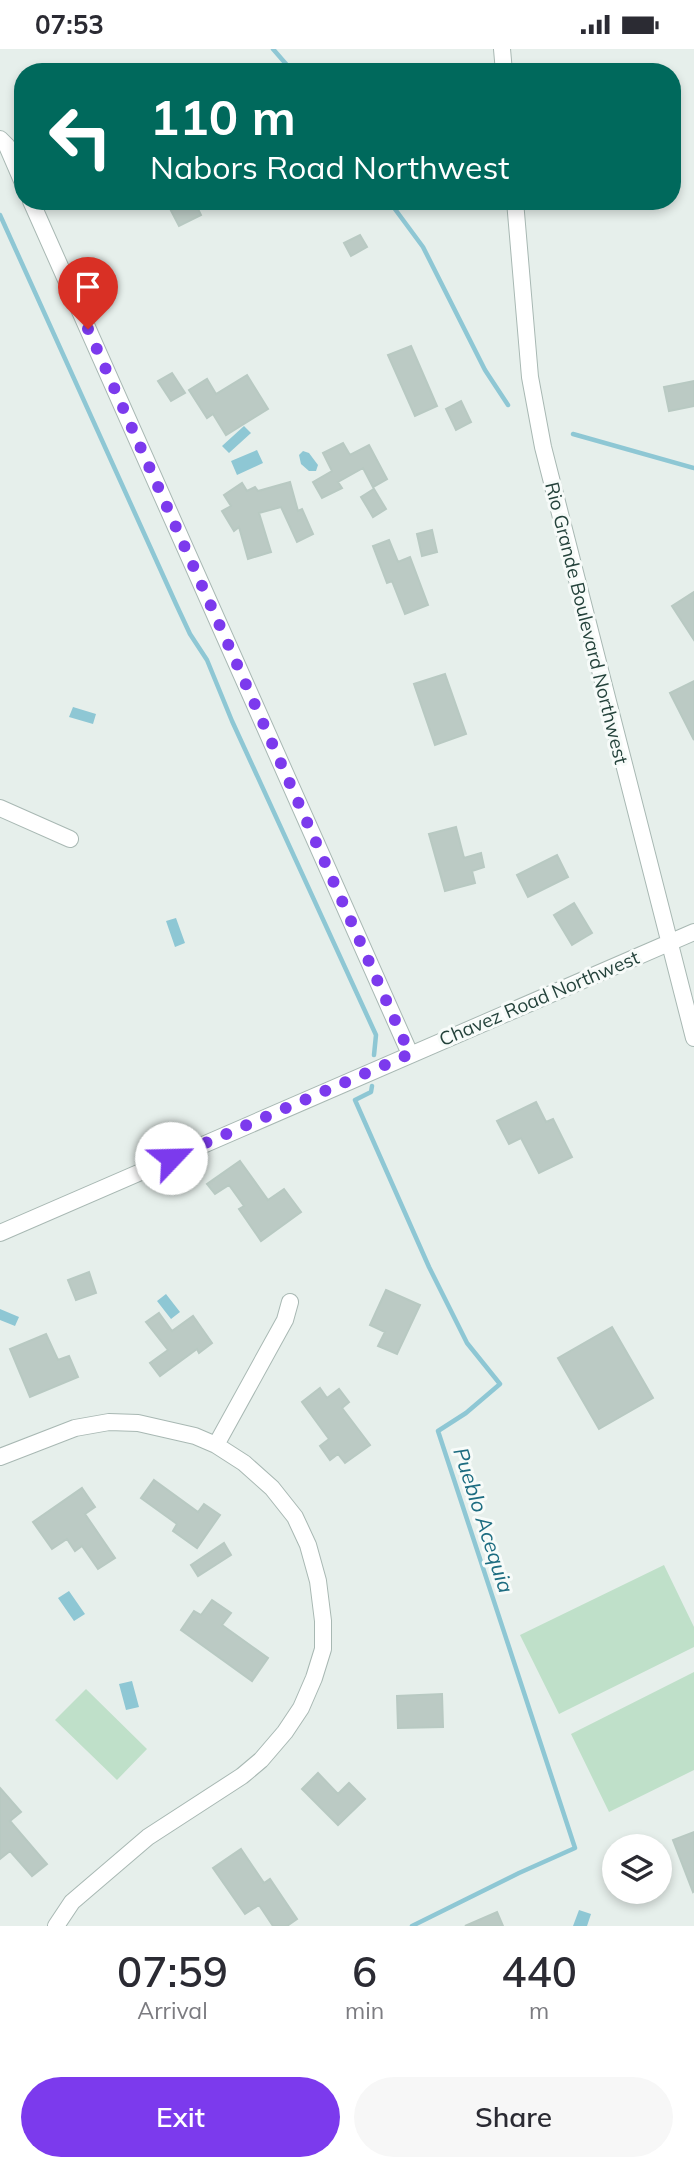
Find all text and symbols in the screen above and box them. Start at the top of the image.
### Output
text: 07:53 [35,8,104,41]
text: 110 m [150,86,296,147]
icon: left [35,91,126,182]
text: Nabors Road Northwest [150,147,509,187]
pin [58,257,118,329]
icon: arrive [69,268,107,306]
street label: Rio Grande Boulevard Northwest [540,479,634,767]
street label: Chavez Road Northwest [435,945,643,1051]
position arrow [134,1121,208,1195]
water label: Pueblo Acequia [448,1444,520,1596]
map controls [602,1834,672,1904]
button: layers [602,1834,672,1904]
text: 07:59 [117,1945,228,1998]
text: 6 [352,1945,377,1998]
text: 440 [501,1945,577,1998]
text: Arrival [137,1996,208,2025]
text: min [345,1996,384,2025]
text: m [529,1996,549,2025]
button: Exit [21,2077,340,2157]
button: Share [354,2077,673,2157]

